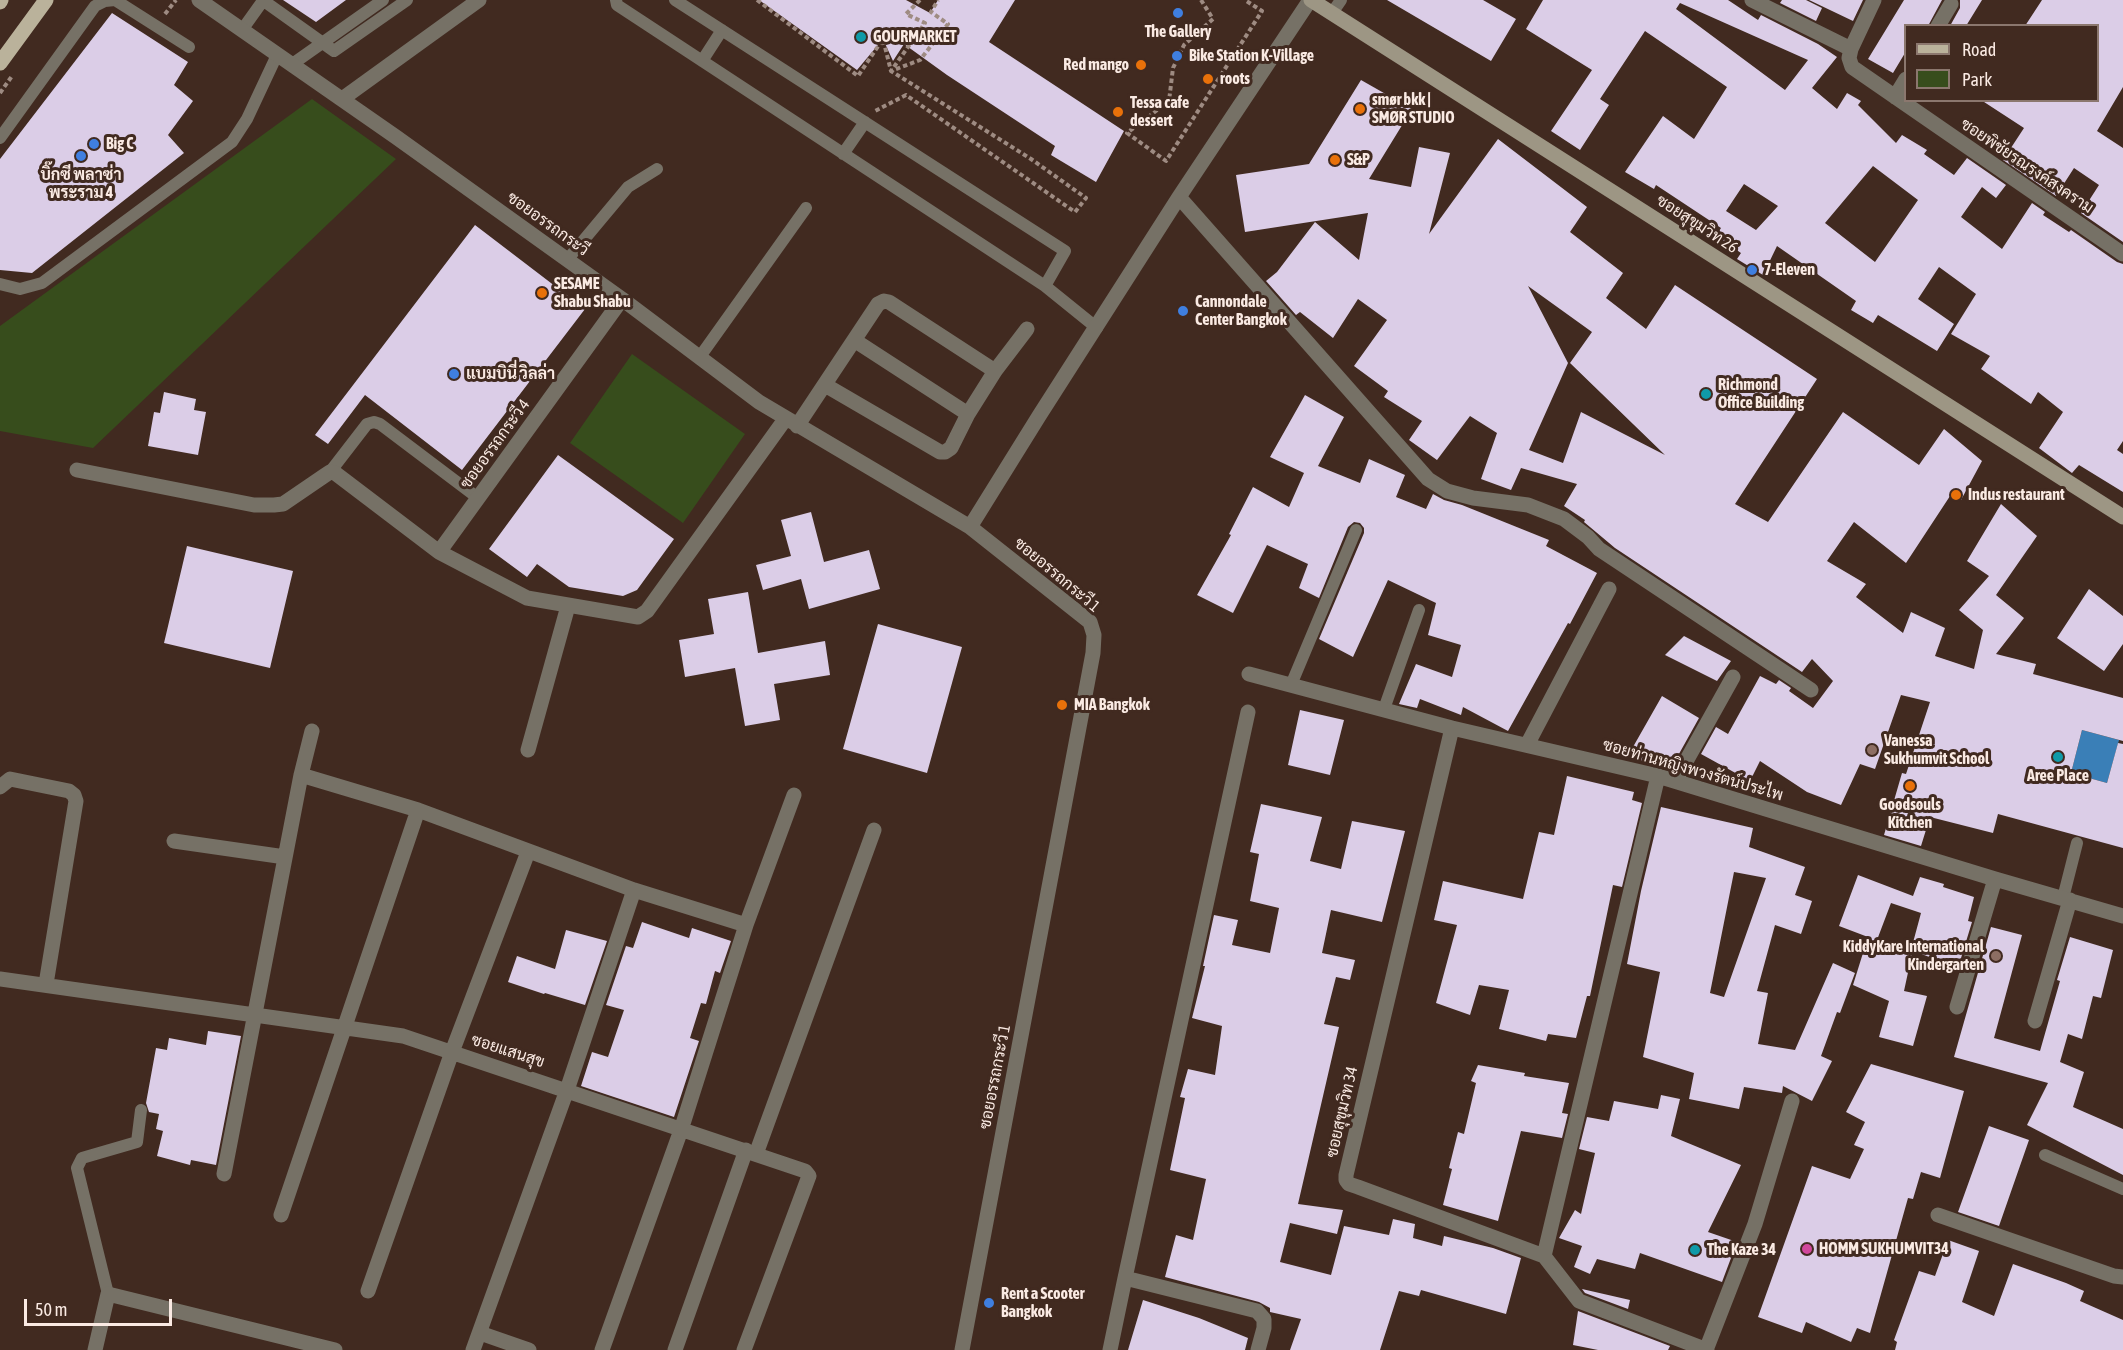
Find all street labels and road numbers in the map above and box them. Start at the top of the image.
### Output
street label: ซอยพิชัยรณรงค์สงคราม [1957,114,2097,218]
street label: ซอยอรรถกระวี [503,188,593,260]
street label: ซอยสุขุมวิท 26 [1653,191,1741,257]
street label: ซอยอรรถกระวี 4 [456,395,534,493]
street label: ซอยอรรถกระวี 1 [1010,534,1104,616]
street label: ซอยท่านหญิงพวงรัตน์ประไพ [1601,735,1785,805]
street label: ซอยอรรถกระวี 1 [975,1023,1015,1131]
street label: ซอยแสนสุข [469,1030,547,1072]
street label: ซอยสุขุมวิท 34 [1322,1065,1362,1159]

